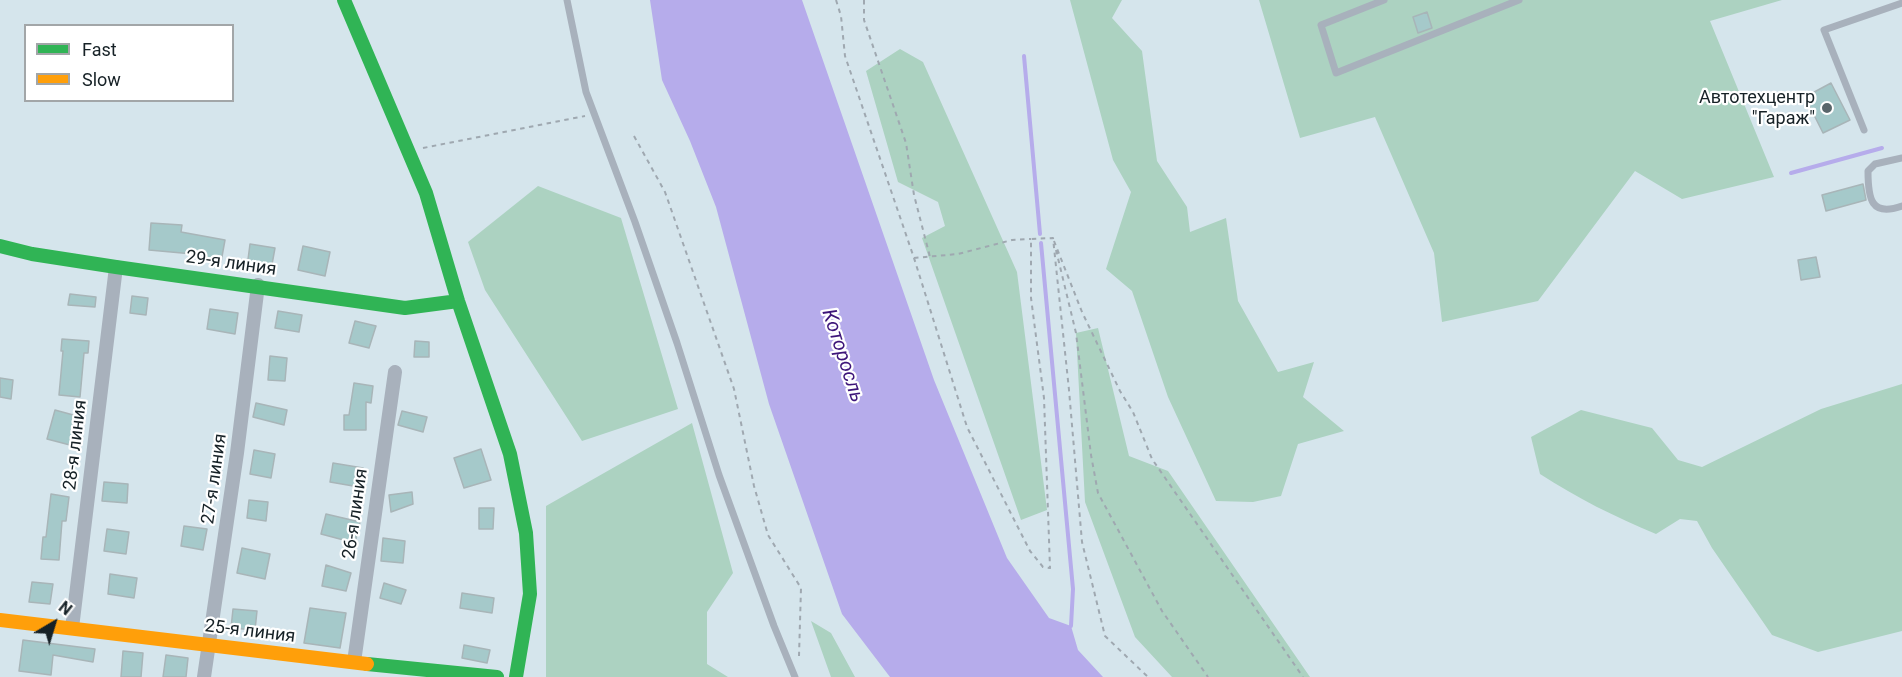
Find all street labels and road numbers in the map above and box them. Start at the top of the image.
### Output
street label: 29-я линия [184,247,278,281]
street label: 28-я линия [60,399,92,491]
street label: 27-я линия [198,432,232,526]
street label: 26-я линия [339,467,373,561]
street label: 25-я линия [204,616,296,648]

